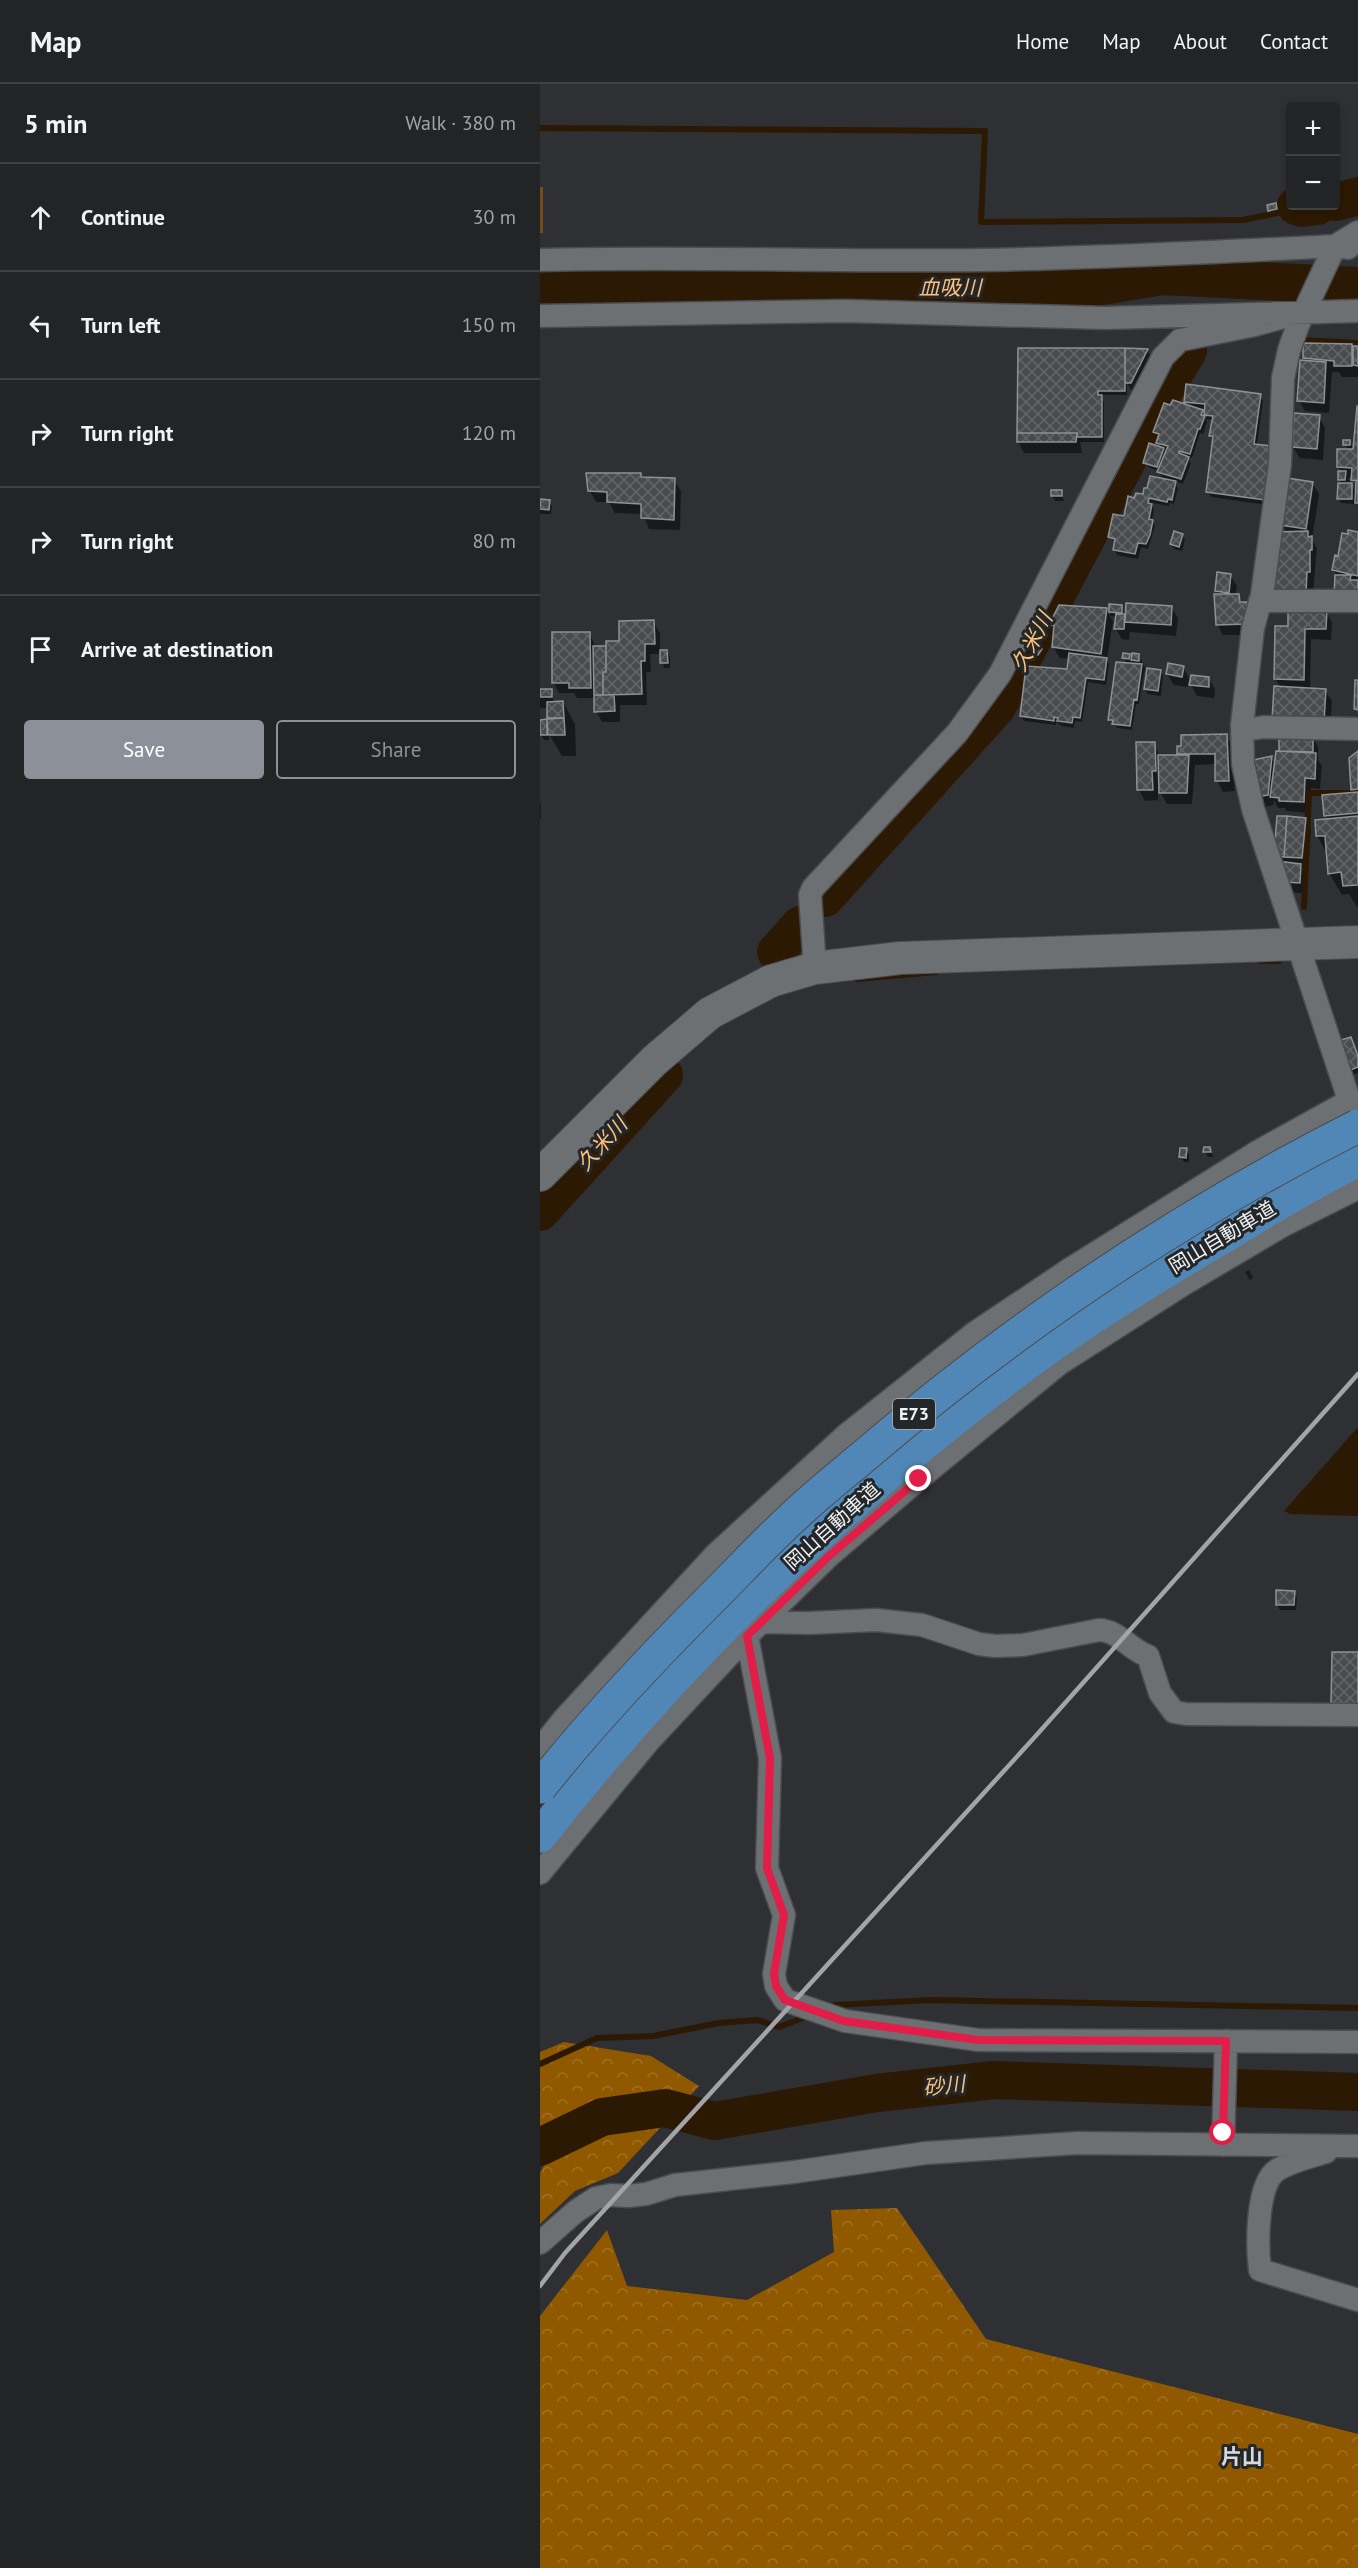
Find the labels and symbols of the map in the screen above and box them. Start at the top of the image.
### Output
water label: 血吸川 [919,274,983,301]
water label: 久米川 [1005,606,1059,676]
water label: 久米川 [571,1110,634,1176]
street label: 岡山自動車道 [1164,1195,1280,1279]
road number: E73 [893,1399,935,1429]
route end [905,1465,931,1491]
street label: 岡山自動車道 [779,1476,885,1576]
water label: 砂川 [922,2070,968,2101]
route start [1209,2119,1235,2145]
district label: 片山 [1221,2443,1263,2470]

